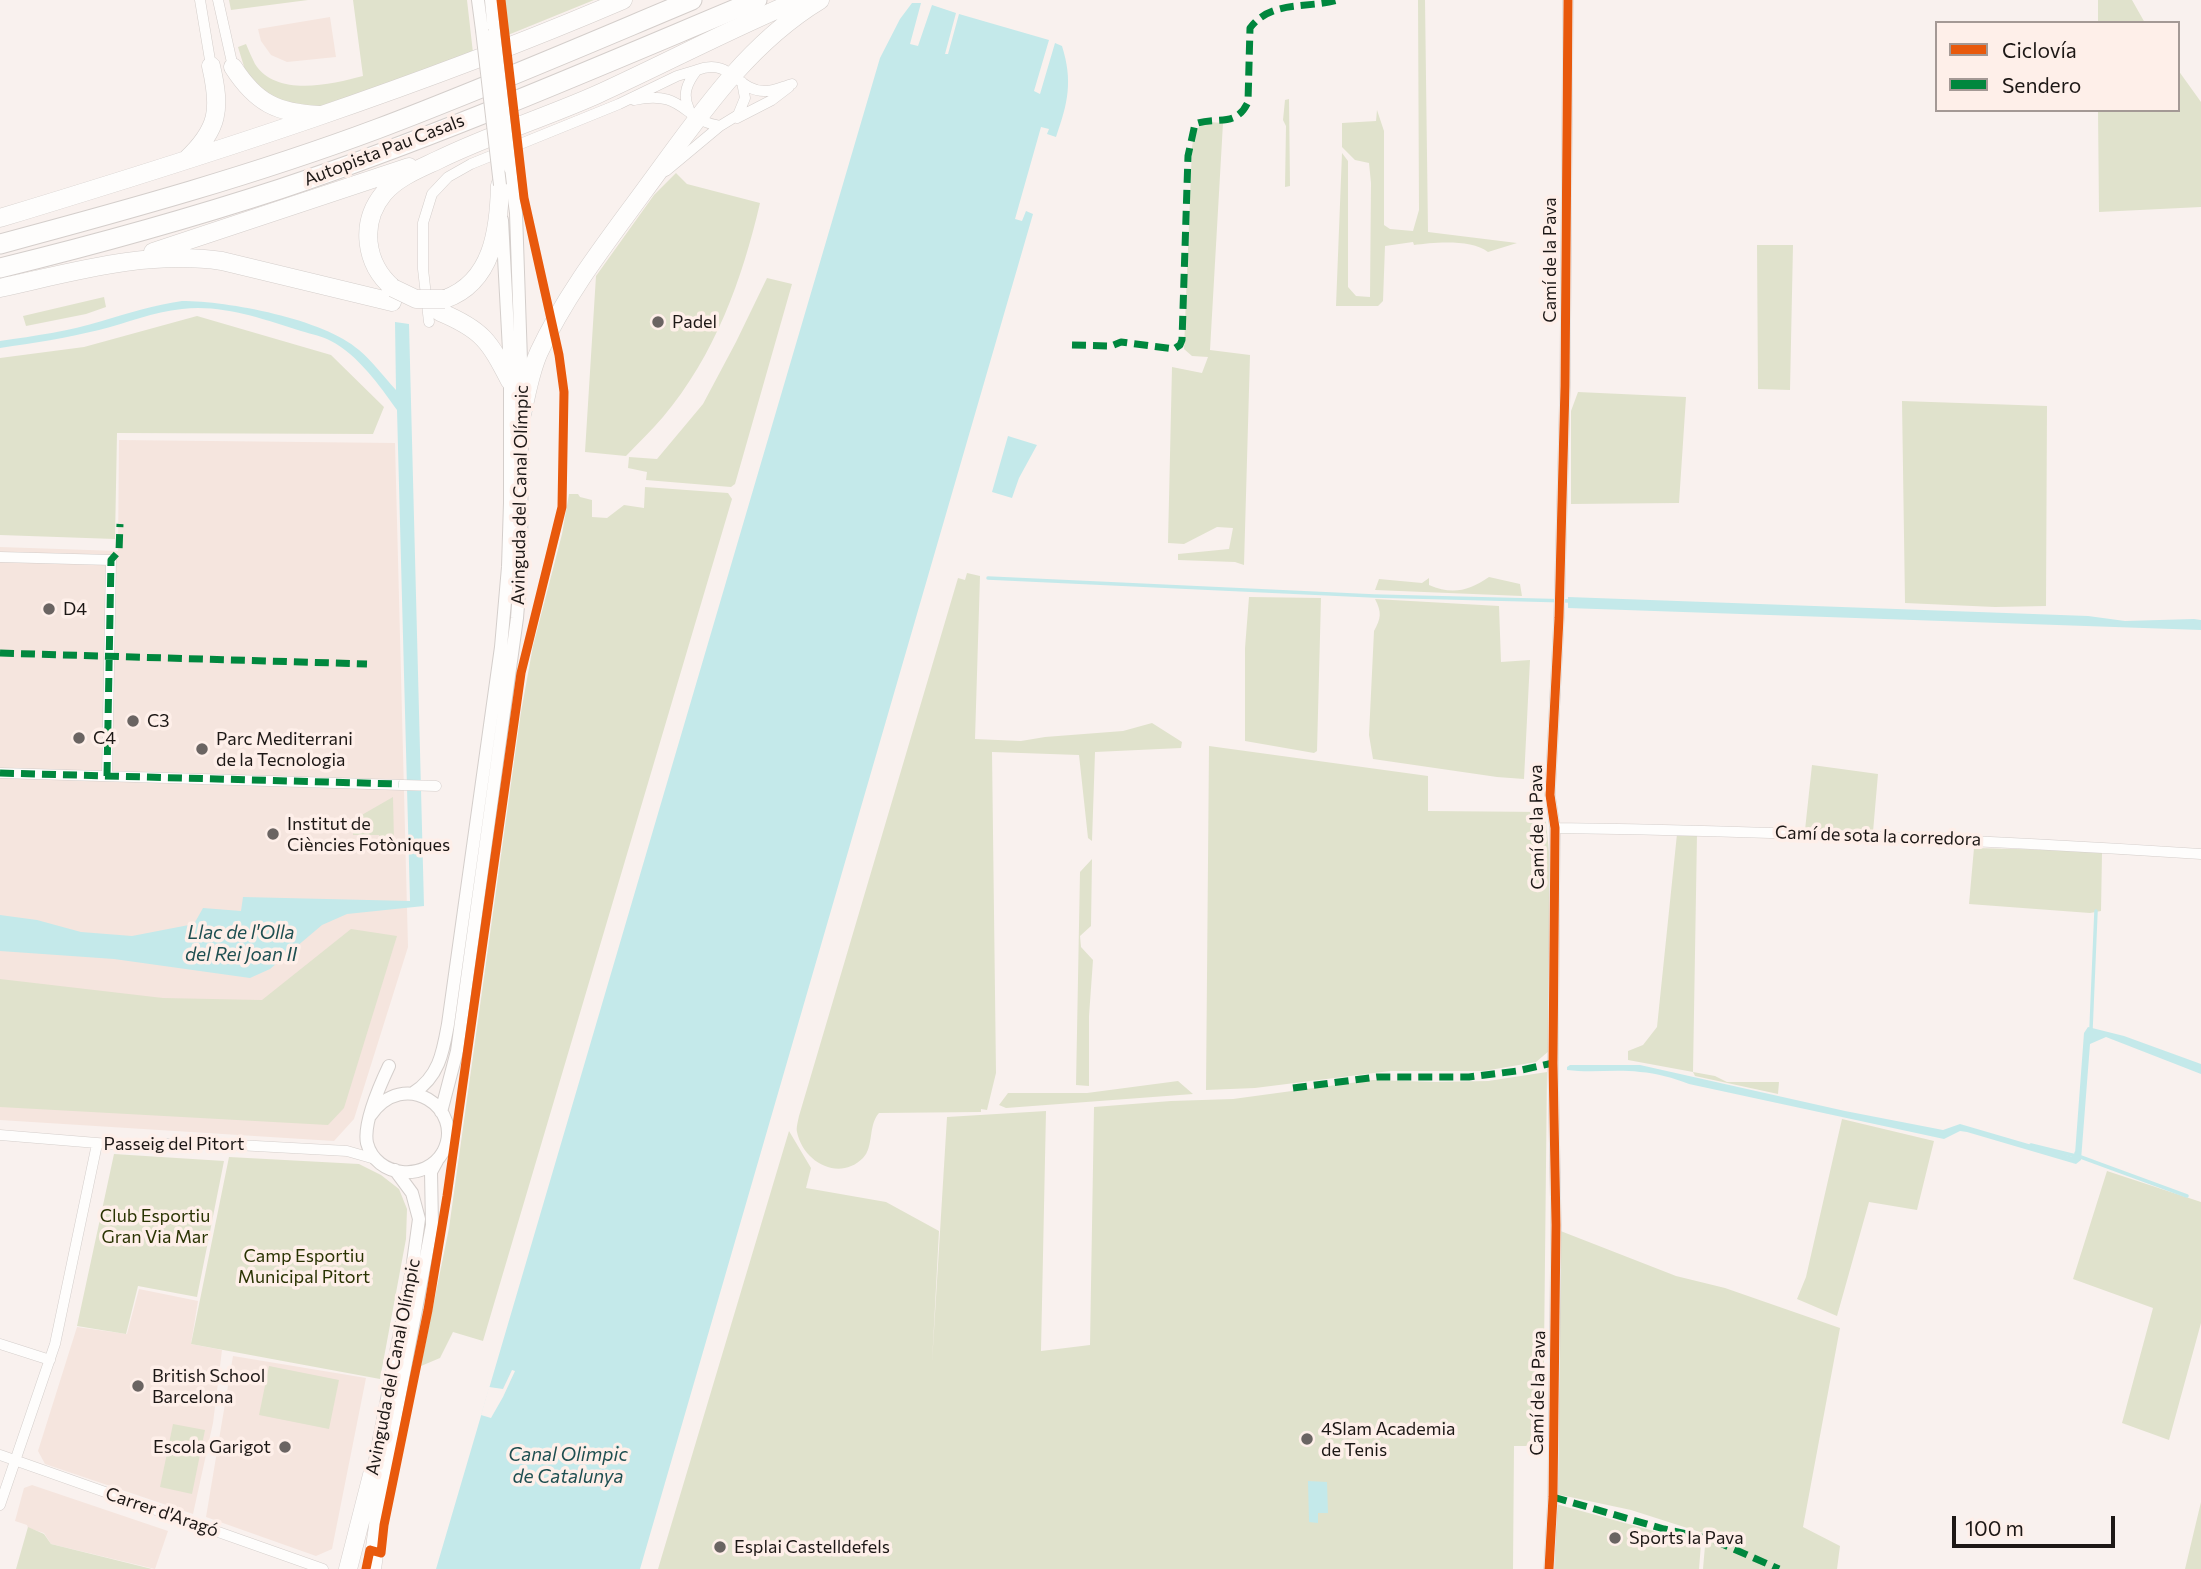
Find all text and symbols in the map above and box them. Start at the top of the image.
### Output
legend [1935,21,2180,112]
text: Ciclovía [2002,37,2077,62]
text: Sendero [2002,72,2081,97]
street label: Autopista Pau Casals [301,109,467,191]
street label: Camí de la Pava [1539,197,1561,323]
place label: Padel [672,311,717,333]
marker: Padel [650,314,666,330]
street label: Avinguda del Canal Olímpic [507,385,533,605]
place label: D4 [63,598,87,620]
marker: D4 [41,601,57,617]
place label: C3 [147,710,170,732]
marker: C3 [125,713,141,729]
place label: C4 [93,727,116,749]
place label: Parc Mediterrani de la Tecnologia [216,728,353,770]
marker: C4 [71,730,87,746]
marker: Parc Mediterrani de la Tecnologia [194,741,210,757]
street label: Camí de la Pava [1525,764,1549,890]
place label: Institut de Ciències Fotòniques [287,813,450,856]
street label: Camí de sota la corredora [1775,822,1981,850]
marker: Institut de Ciències Fotòniques [265,826,281,842]
water label: Llac de l'Olla del Rei Joan II [185,922,297,966]
street label: Passeig del Pitort [104,1133,244,1155]
park label: Club Esportiu Gran Via Mar [100,1205,210,1248]
park label: Camp Esportiu Municipal Pitort [238,1245,370,1288]
street label: Avinguda del Canal Olímpic [361,1257,425,1477]
street label: Camí de la Pava [1526,1330,1550,1456]
place label: British School Barcelona [152,1365,265,1408]
marker: British School Barcelona [130,1378,146,1394]
place label: 4Slam Academia de Tenis [1321,1418,1455,1460]
marker: 4Slam Academia de Tenis [1299,1431,1315,1447]
place label: Escola Garigot [153,1436,271,1458]
marker: Escola Garigot [277,1439,293,1455]
water label: Canal Olimpic de Catalunya [508,1444,628,1488]
street label: Carrer d'Aragó [103,1483,221,1541]
scale bar [1956,1502,2119,1546]
text: 100 m [1965,1515,2024,1540]
place label: Sports la Pava [1629,1527,1744,1549]
marker: Sports la Pava [1607,1530,1623,1546]
place label: Esplai Castelldefels [734,1536,890,1558]
marker: Esplai Castelldefels [712,1539,728,1555]

